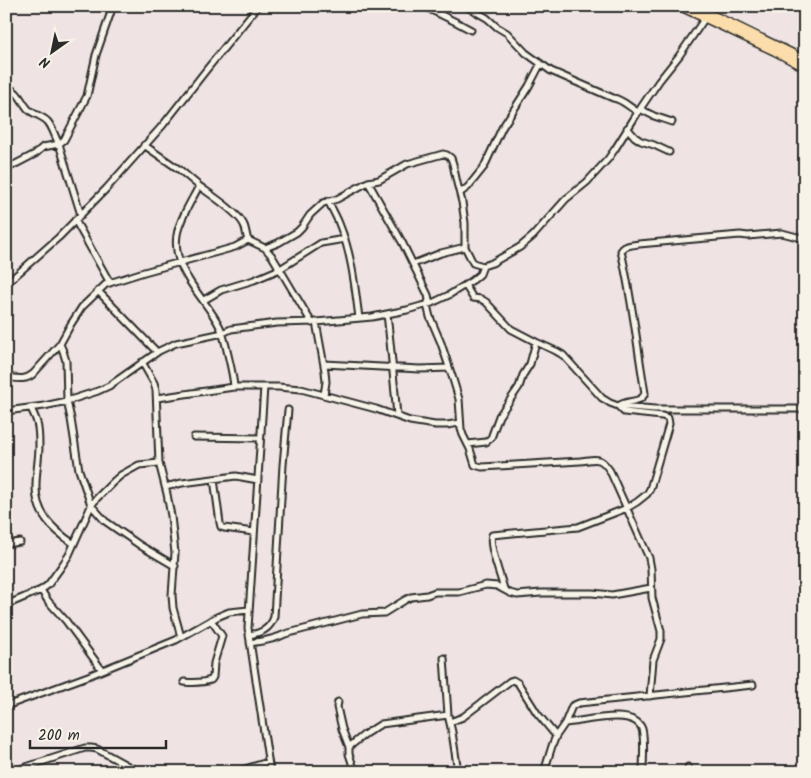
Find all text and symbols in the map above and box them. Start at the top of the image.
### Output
north arrow [28,28,78,78]
text: N [36,50,55,74]
scale bar [30,718,166,750]
text: 200 m [38,724,80,748]

